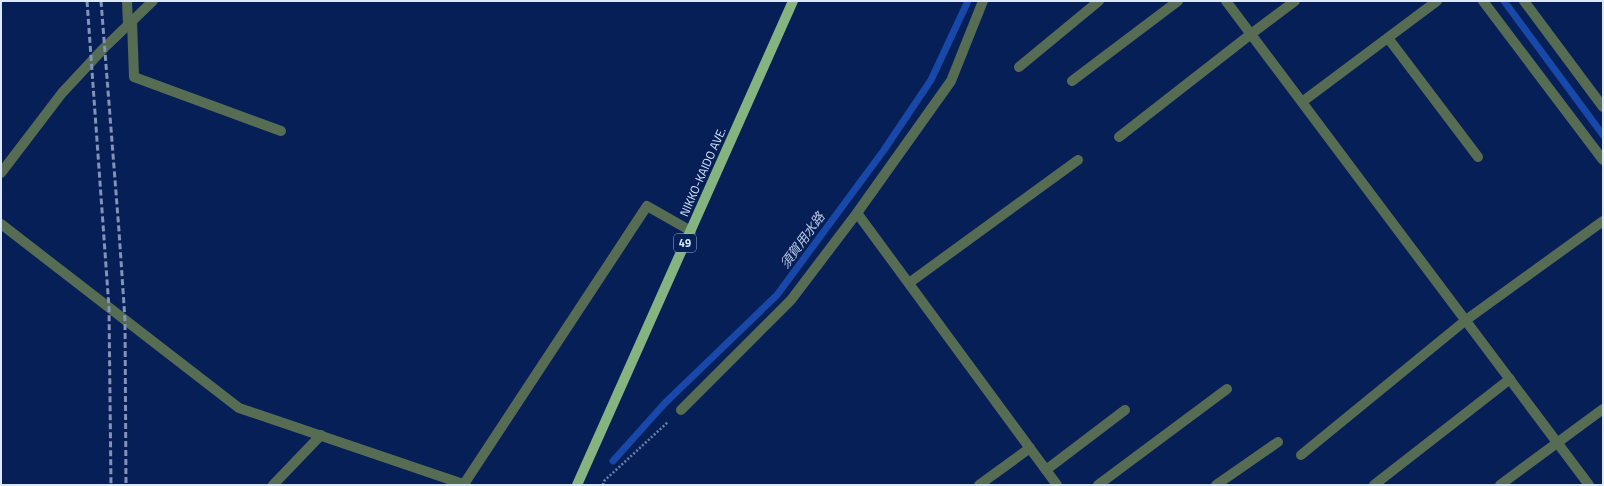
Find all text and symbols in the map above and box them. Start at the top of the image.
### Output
street label: NIKKO-KAIDO AVE. [674,124,731,219]
water label: 須賀用水路 [775,207,830,272]
road number: 49 [674,234,696,252]

